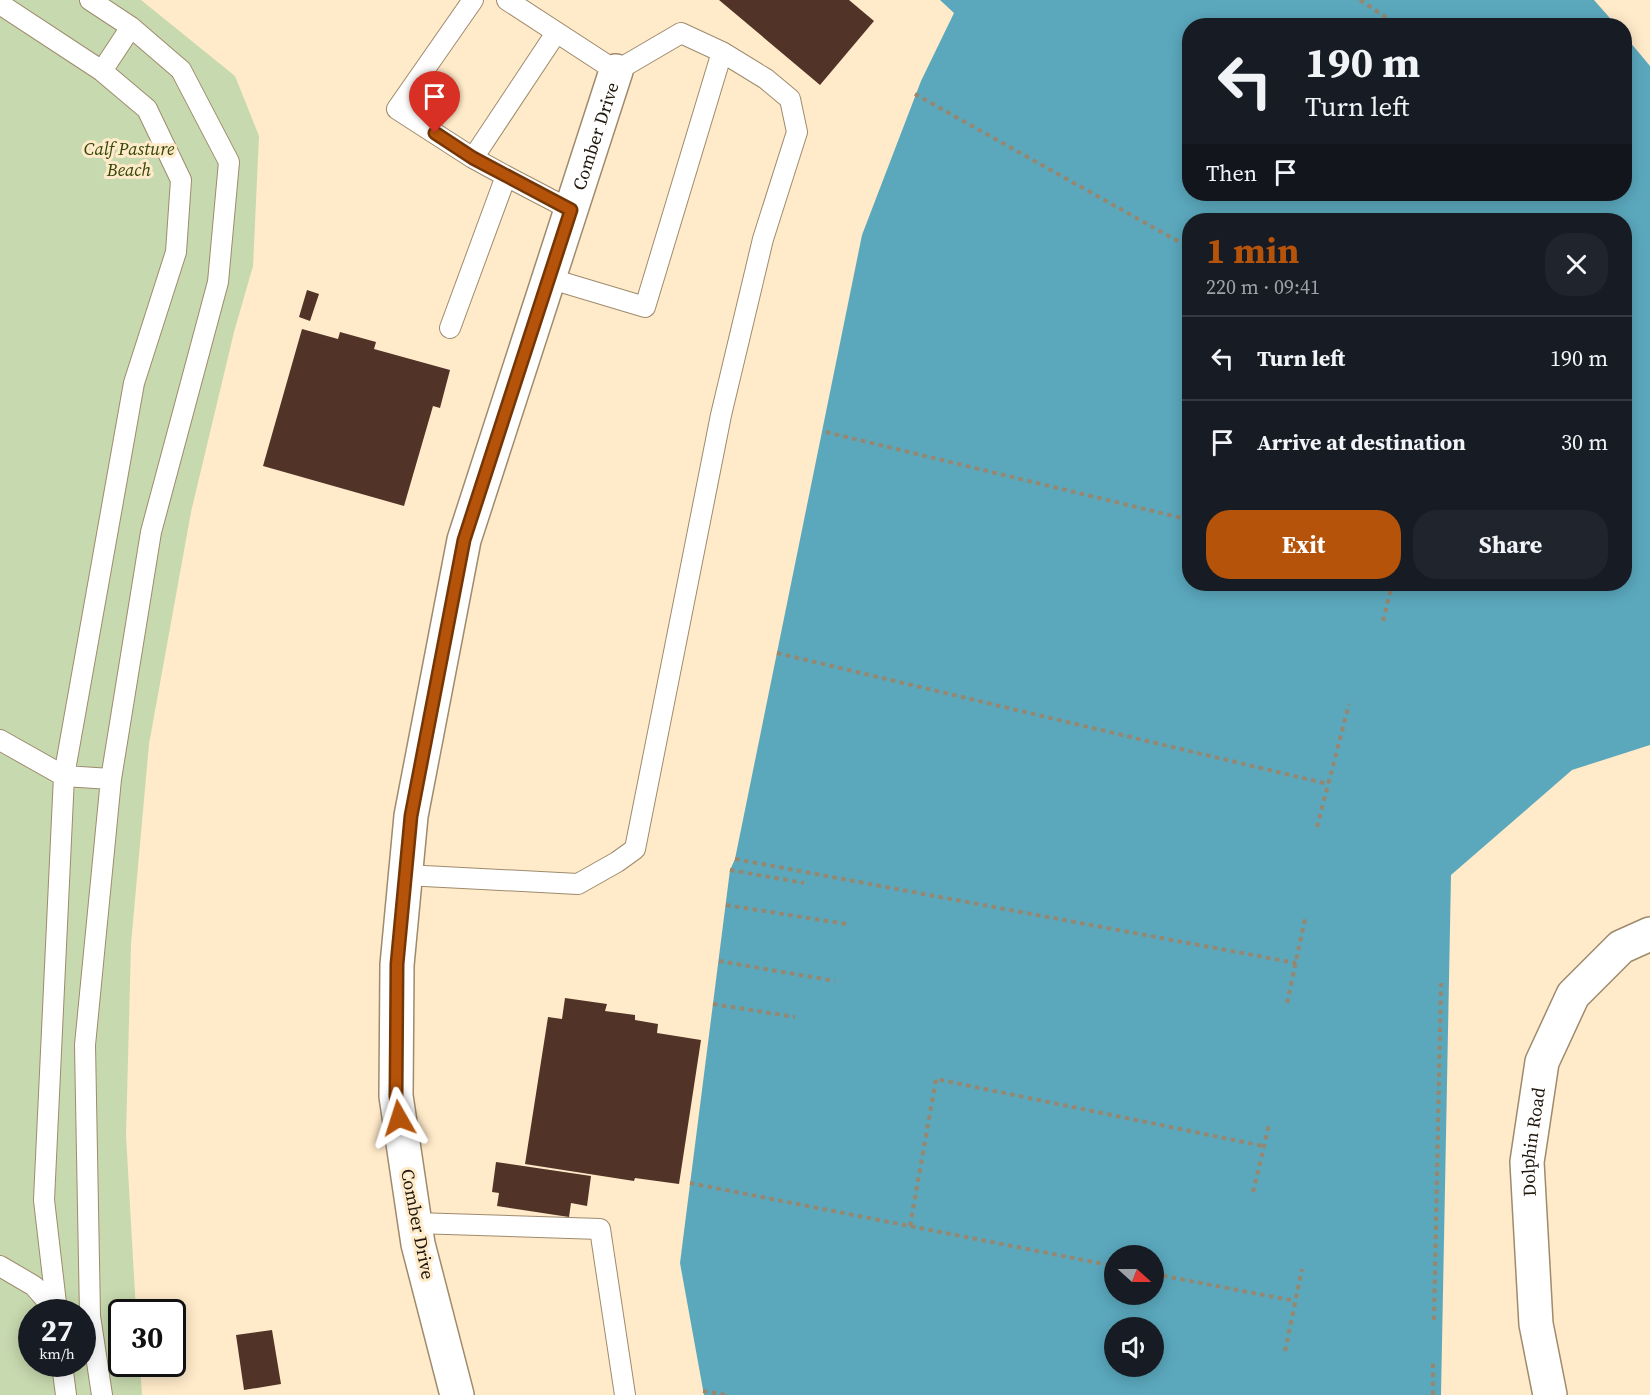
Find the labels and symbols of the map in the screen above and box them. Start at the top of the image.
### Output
pin [409,71,460,133]
street label: Comber Drive [566,79,624,193]
park label: Calf Pasture Beach [84,136,175,182]
position arrow [367,1086,431,1150]
street label: Dolphin Road [1514,1086,1551,1197]
street label: Comber Drive [395,1167,441,1281]
north arrow [1104,1245,1164,1305]
speed limit sign: 30 [108,1299,186,1377]

